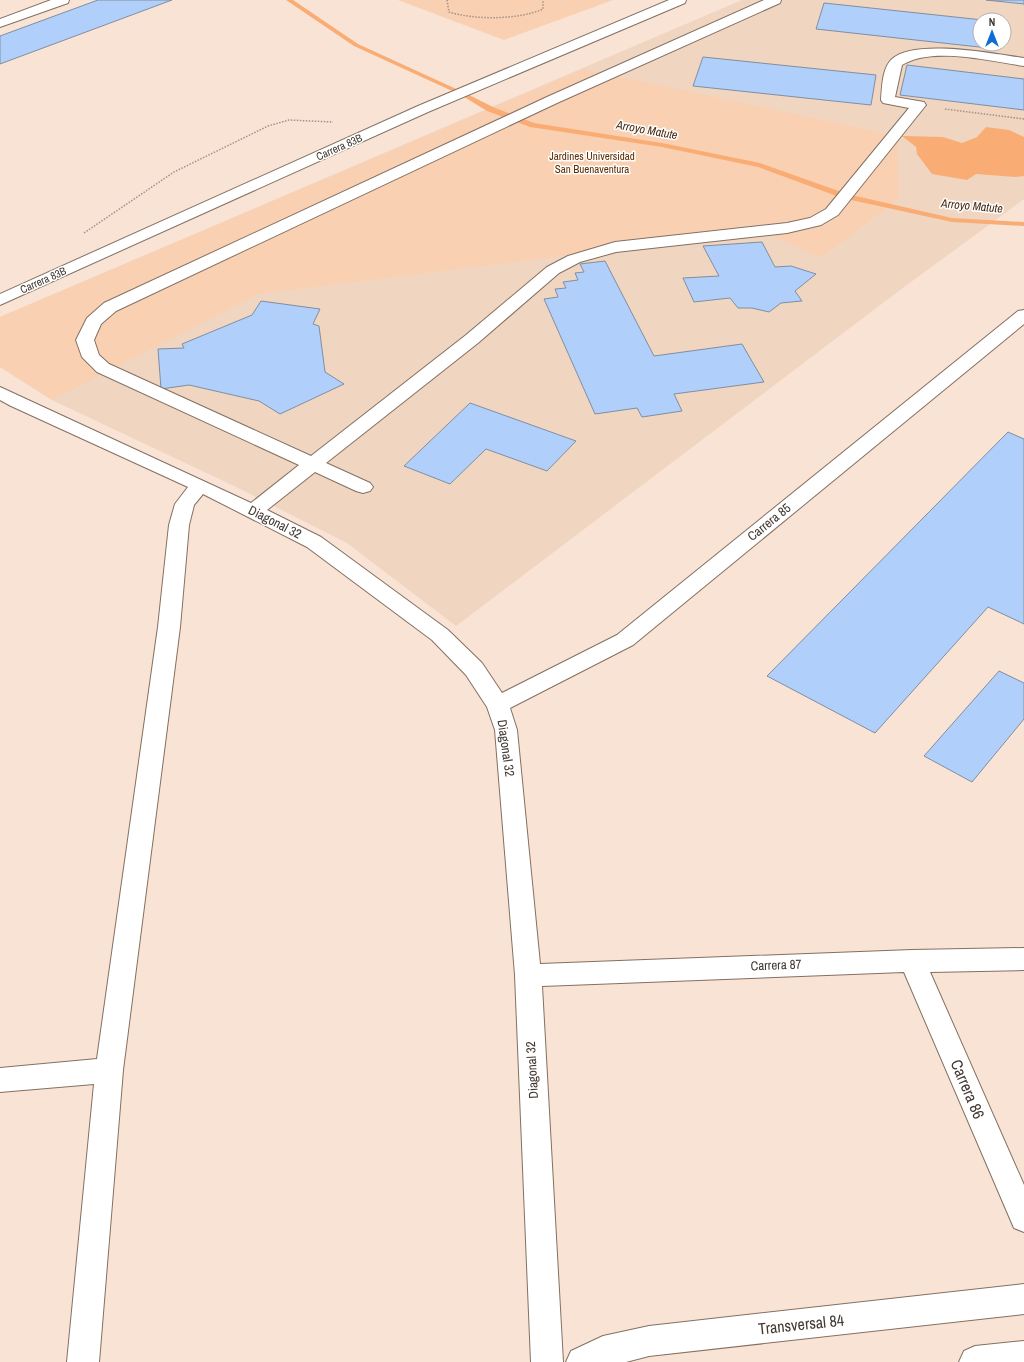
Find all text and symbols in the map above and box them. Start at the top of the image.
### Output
north arrow [972,12,1012,52]
text: N [989,15,995,29]
water label: Arroyo Matute [614,117,679,143]
street label: Carrera 83B [314,131,364,163]
park label: Jardines Universidad San Buenaventura [549,149,635,176]
water label: Arroyo Matute [940,195,1004,217]
street label: Carrera 83B [18,264,68,296]
street label: Carrera 85 [744,499,794,545]
street label: Diagonal 32 [246,501,305,543]
street label: Diagonal 32 [494,718,518,778]
street label: Carrera 87 [750,956,802,974]
street label: Diagonal 32 [522,1041,542,1099]
street label: Carrera 86 [946,1056,990,1122]
street label: Transversal 84 [757,1309,845,1339]

